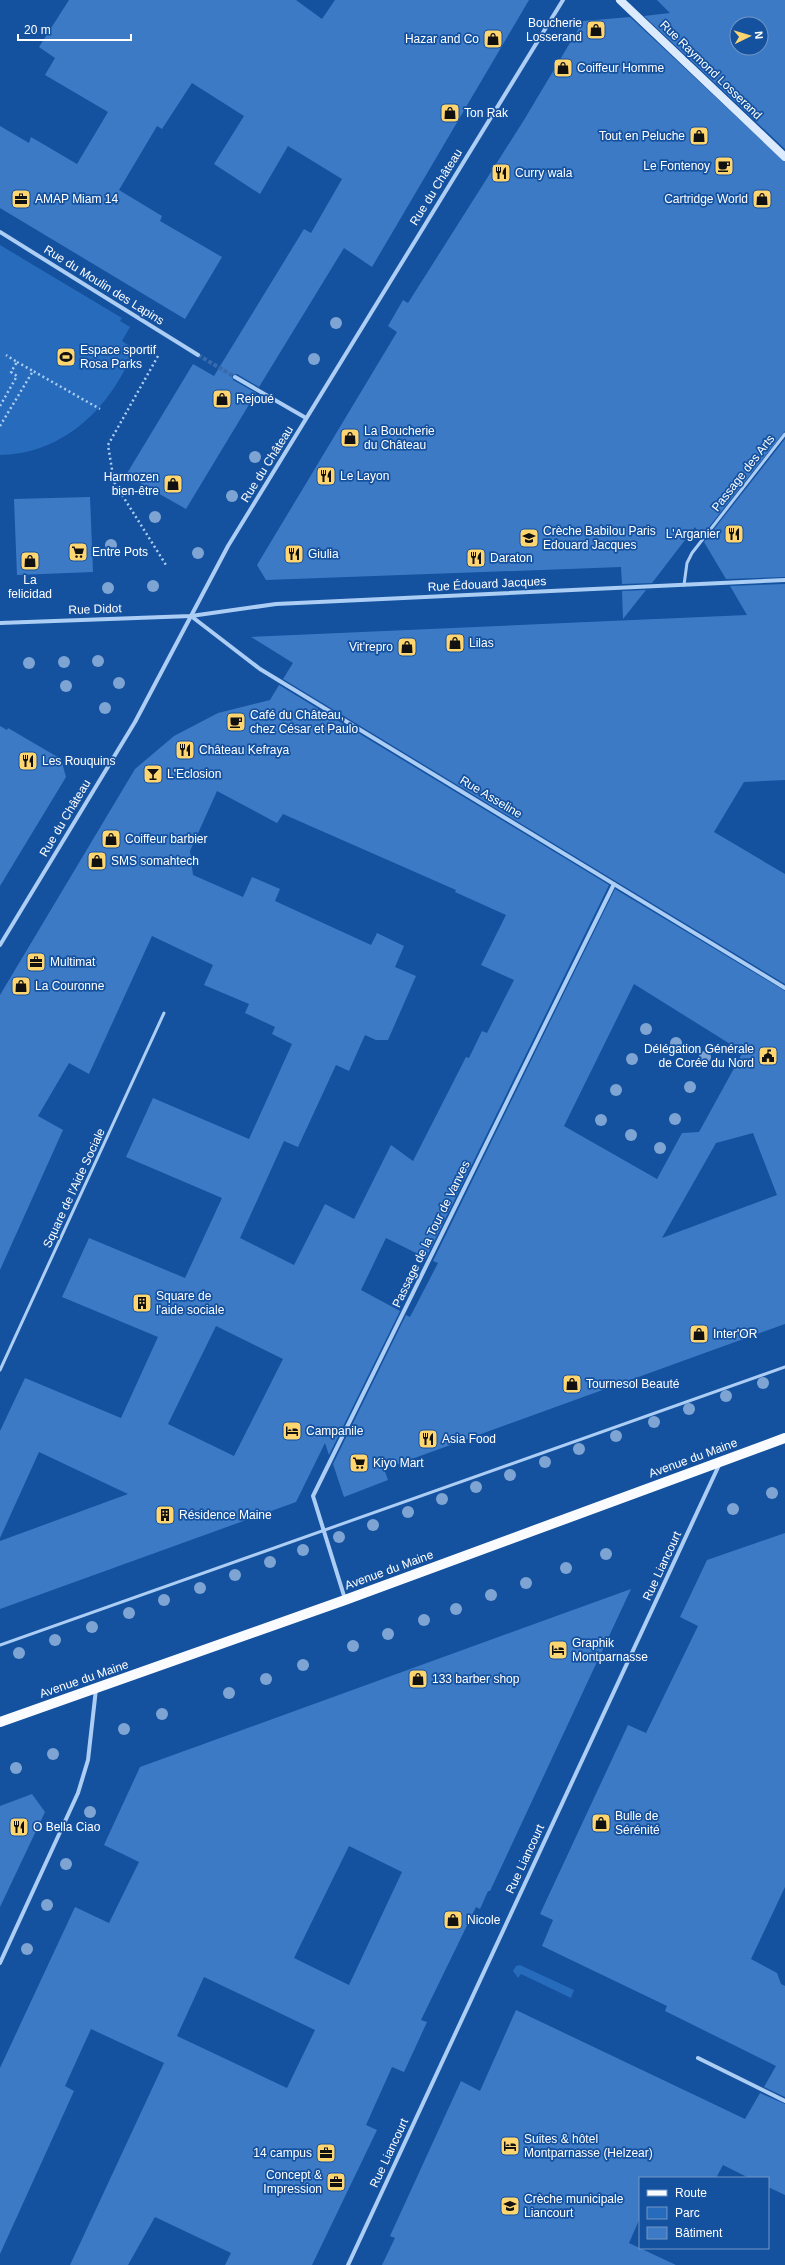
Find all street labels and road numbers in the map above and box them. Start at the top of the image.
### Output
street label: Rue Raymond Losserand [657,18,765,122]
street label: Rue du Château [407,146,465,228]
street label: Rue du Moulin des Lapins [41,242,167,328]
street label: Rue du Château [238,423,296,505]
street label: Passage des Arts [709,432,777,514]
street label: Rue Édouard Jacques [427,573,547,594]
street label: Rue Didot [68,601,123,617]
street label: Rue Asseline [457,773,525,821]
street label: Rue du Château [36,777,94,859]
street label: Square de l'Aide Sociale [40,1126,108,1250]
street label: Passage de la Tour de Vanves [389,1158,473,1310]
street label: Avenue du Maine [647,1435,739,1481]
street label: Rue Liancourt [640,1529,684,1603]
street label: Avenue du Maine [343,1547,435,1593]
street label: Avenue du Maine [38,1657,131,1701]
street label: Rue Liancourt [503,1822,547,1896]
street label: Rue Liancourt [367,2116,411,2190]

